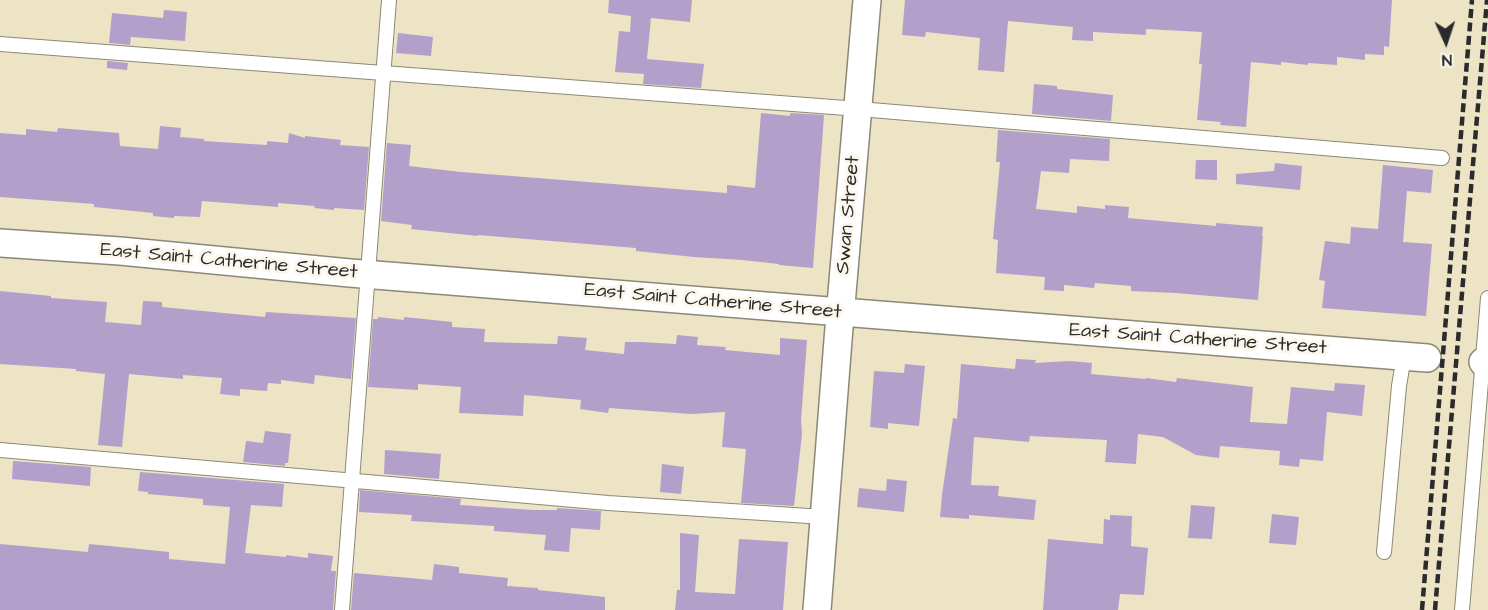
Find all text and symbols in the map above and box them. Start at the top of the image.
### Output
north arrow [1416,12,1476,72]
text: N [1441,49,1453,71]
street label: Swan Street [832,155,866,275]
street label: East Saint Catherine Street [99,239,359,285]
street label: East Saint Catherine Street [583,279,843,325]
street label: East Saint Catherine Street [1068,319,1328,361]

